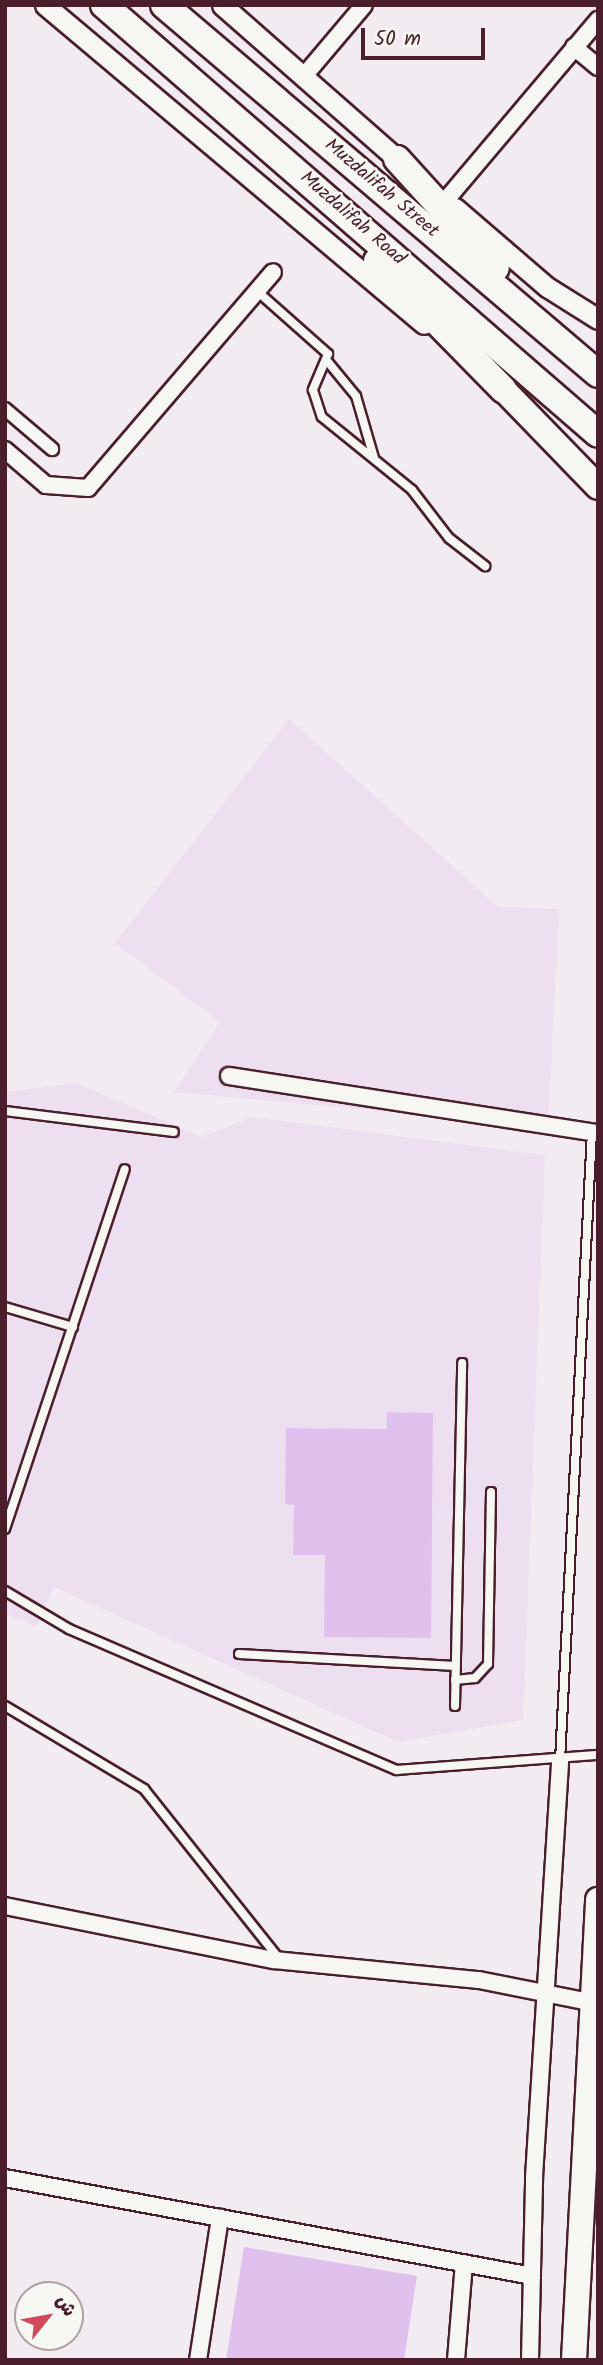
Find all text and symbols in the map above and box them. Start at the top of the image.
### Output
scale bar [365,14,489,58]
text: 50 m [374,23,421,56]
street label: Muzdalifah Street [319,135,443,243]
street label: Muzdalifah Road [295,167,409,271]
north arrow [14,2281,84,2351]
text: ش [47,2290,84,2323]

